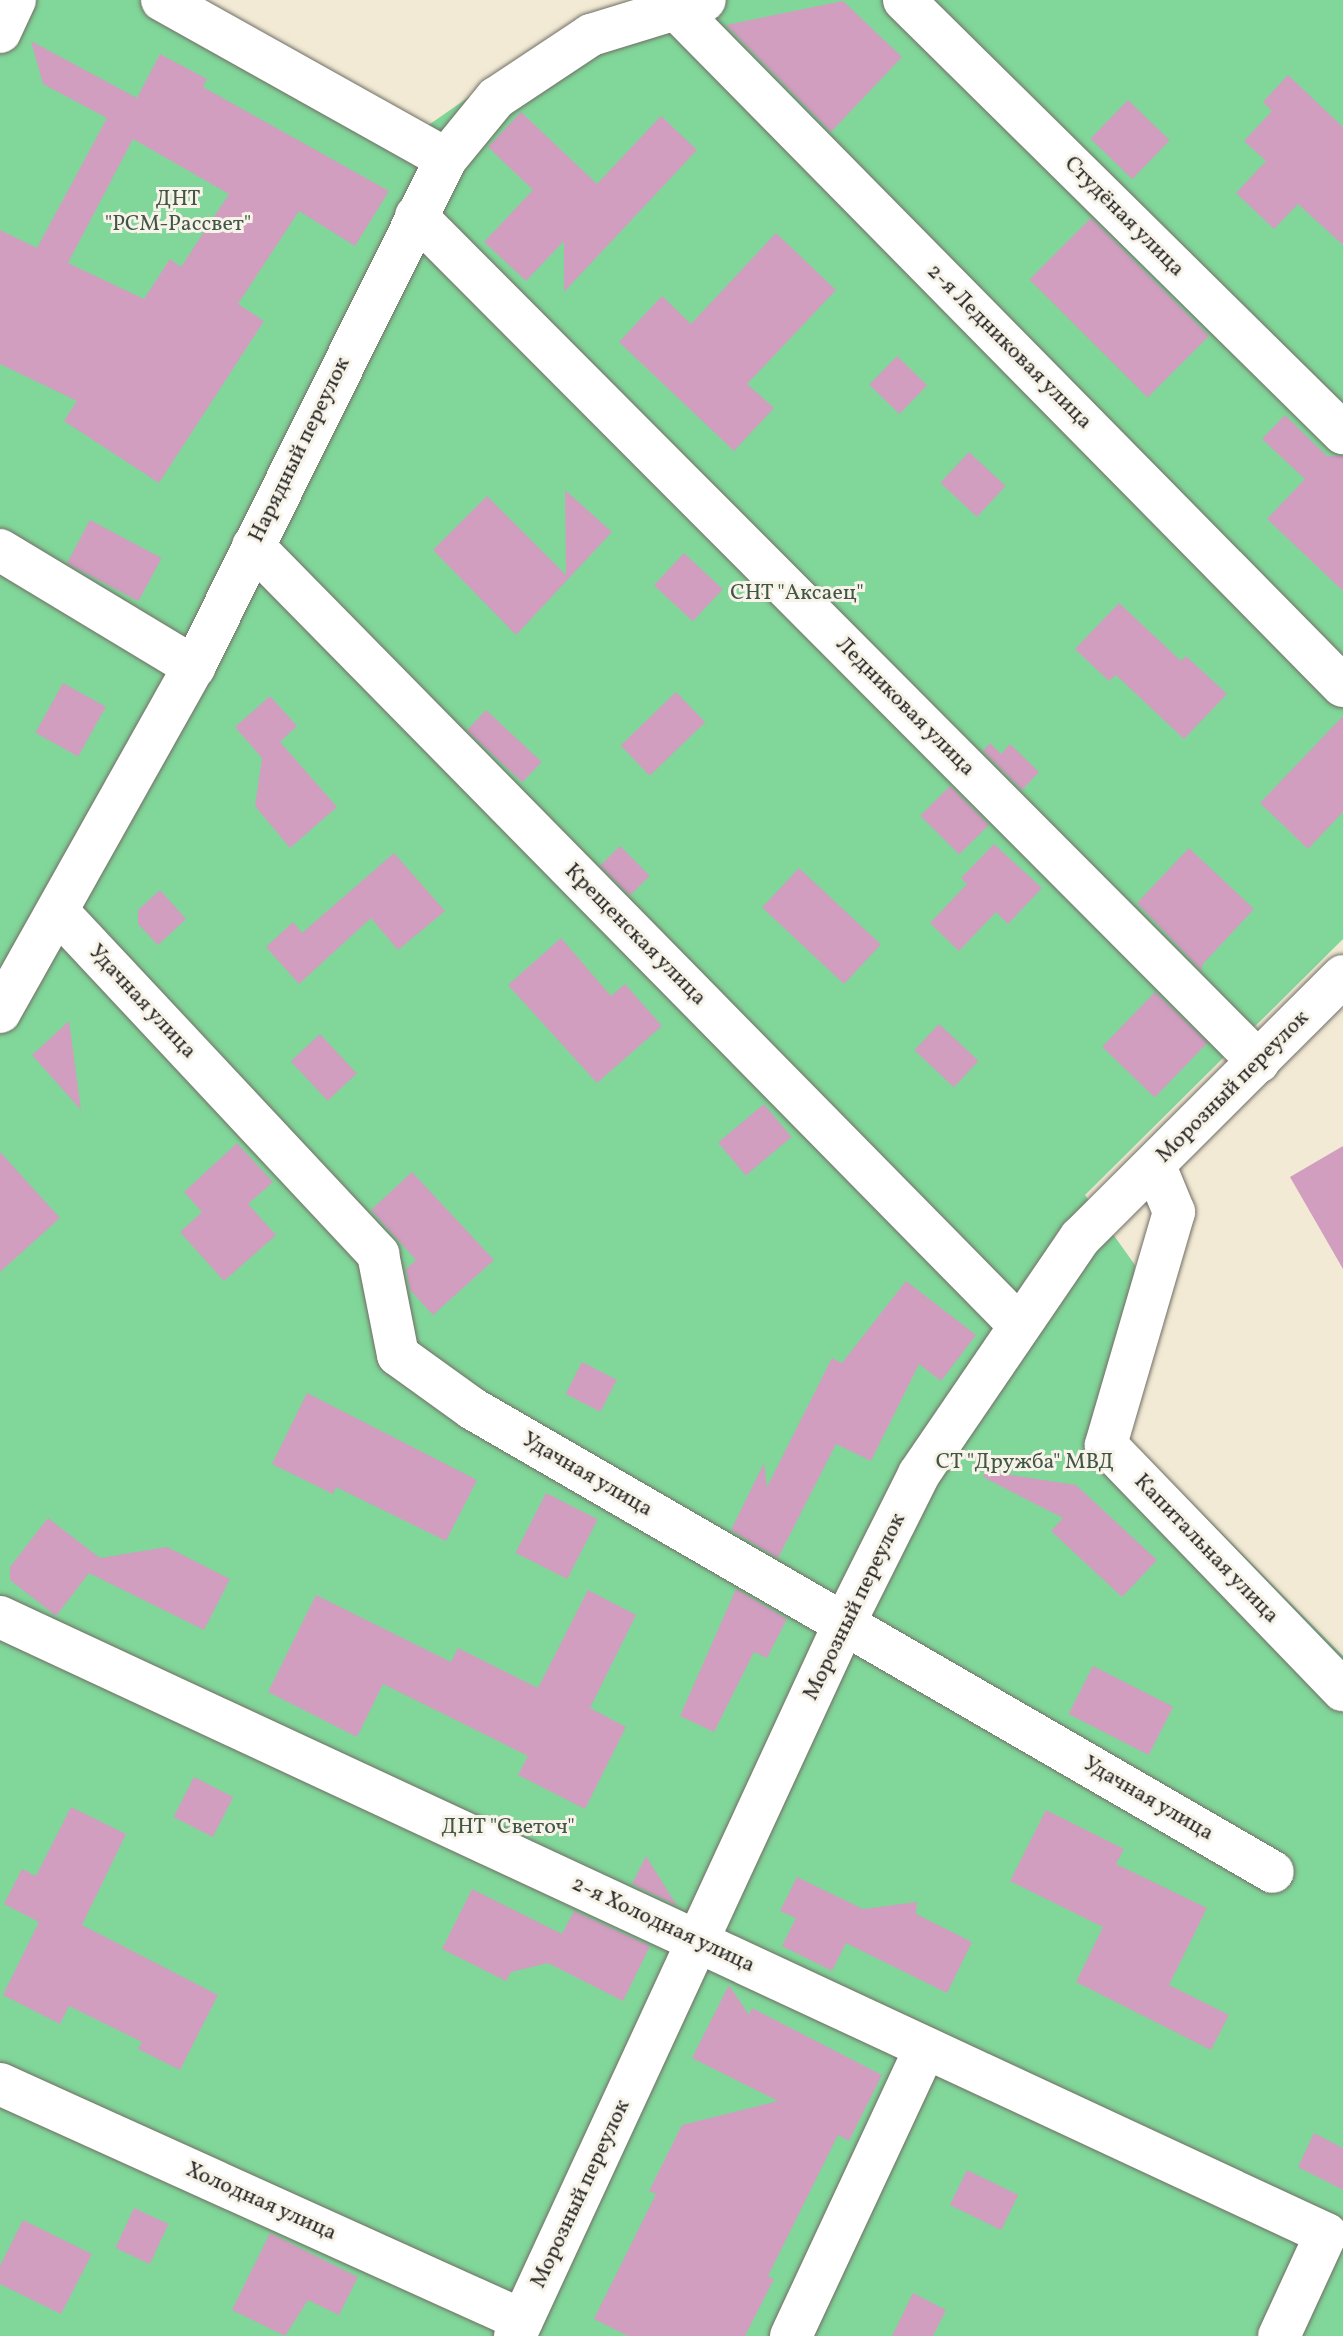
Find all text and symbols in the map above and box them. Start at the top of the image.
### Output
street label: Студёная улица [1058,151,1190,283]
park label: ДНТ "РСМ-Рассвет" [105,186,251,238]
street label: 2-я Ледниковая улица [921,259,1097,435]
street label: Нарядный переулок [244,353,356,547]
park label: СНТ "Аксаец" [730,581,864,607]
street label: Ледниковая улица [830,632,980,782]
street label: Крещенская улица [558,858,712,1012]
street label: Удачная улица [82,939,202,1065]
street label: Морозный переулок [1151,1005,1315,1169]
street label: Удачная улица [517,1427,657,1523]
park label: СТ "Дружба" МВД [935,1450,1115,1476]
street label: Капитальная улица [1128,1469,1284,1629]
street label: Морозный переулок [798,1509,912,1705]
street label: Удачная улица [1078,1751,1218,1847]
park label: ДНТ "Светоч" [441,1815,575,1841]
street label: 2-я Холодная улица [567,1871,759,1979]
street label: Морозный переулок [526,2096,636,2292]
street label: Холодная улица [181,2157,341,2247]

